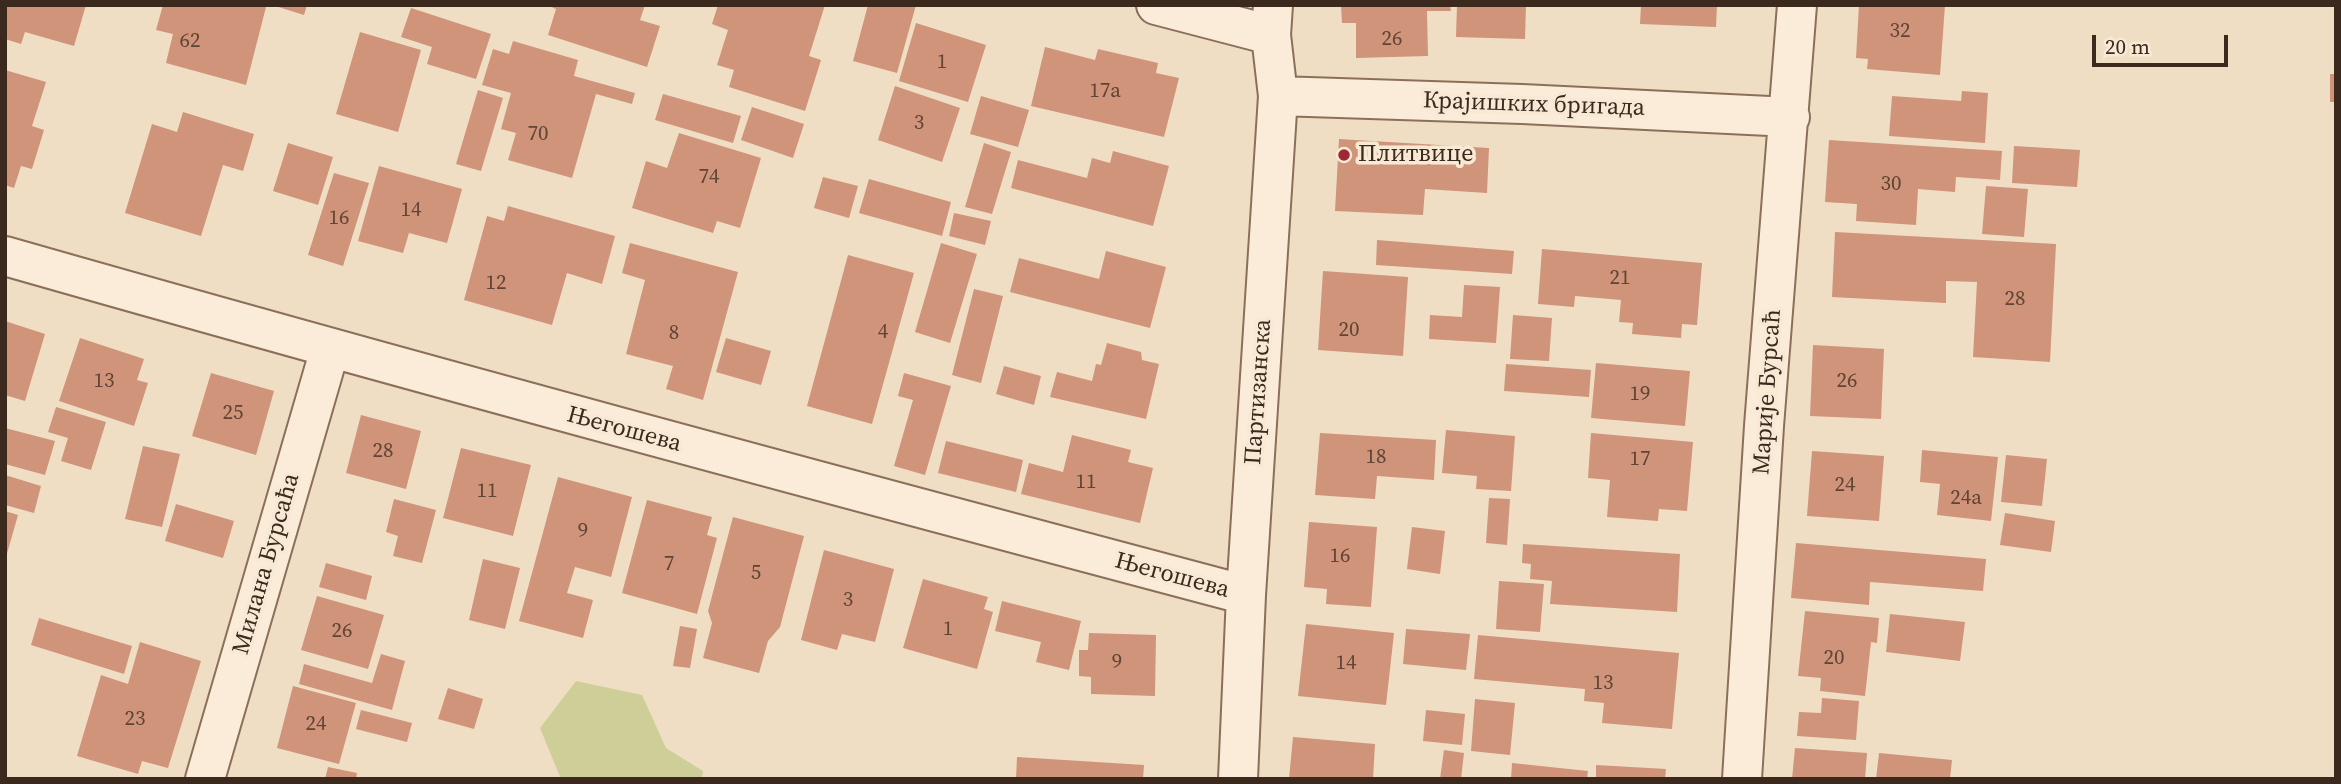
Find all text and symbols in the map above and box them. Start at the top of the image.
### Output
house number: 32 [1890,19,1910,45]
scale bar [2096,21,2232,65]
house number: 26 [1382,27,1402,53]
house number: 62 [180,29,200,55]
text: 20 m [2105,32,2150,61]
house number: 1 [937,50,947,76]
house number: 17a [1089,79,1121,105]
street label: Крајишких бригада [1423,87,1645,123]
house number: 3 [914,111,924,137]
house number: 70 [528,122,548,148]
place label: Плитвице [1358,141,1473,169]
marker: Плитвице [1336,147,1352,163]
house number: 74 [699,165,719,191]
house number: 30 [1881,172,1901,198]
house number: 14 [401,198,421,224]
house number: 16 [329,206,349,232]
house number: 21 [1610,266,1630,292]
house number: 12 [486,271,506,297]
house number: 28 [2005,287,2025,313]
street label: Марије Бурсаћ [1748,308,1788,476]
street label: Партизанска [1240,318,1278,466]
house number: 20 [1339,318,1359,344]
house number: 4 [878,320,888,346]
house number: 8 [669,321,679,347]
house number: 13 [94,369,114,395]
house number: 26 [1837,369,1857,395]
house number: 19 [1630,382,1650,408]
house number: 25 [223,401,243,427]
street label: Његошева [564,401,684,459]
house number: 28 [373,439,393,465]
house number: 18 [1366,445,1386,471]
house number: 17 [1630,447,1650,473]
street label: Милана Бурсаћа [227,470,307,658]
house number: 11 [1076,470,1096,496]
house number: 24 [1835,473,1855,499]
house number: 11 [477,479,497,505]
house number: 24a [1950,486,1982,512]
house number: 9 [578,519,588,545]
house number: 16 [1330,544,1350,570]
street label: Његошева [1112,547,1232,605]
house number: 7 [664,552,674,578]
house number: 5 [751,561,761,587]
house number: 3 [843,588,853,614]
house number: 1 [943,617,953,643]
house number: 26 [332,619,352,645]
house number: 20 [1824,646,1844,672]
house number: 9 [1112,650,1122,676]
house number: 14 [1336,651,1356,677]
house number: 13 [1593,671,1613,697]
house number: 23 [125,707,145,733]
house number: 24 [306,712,326,738]

